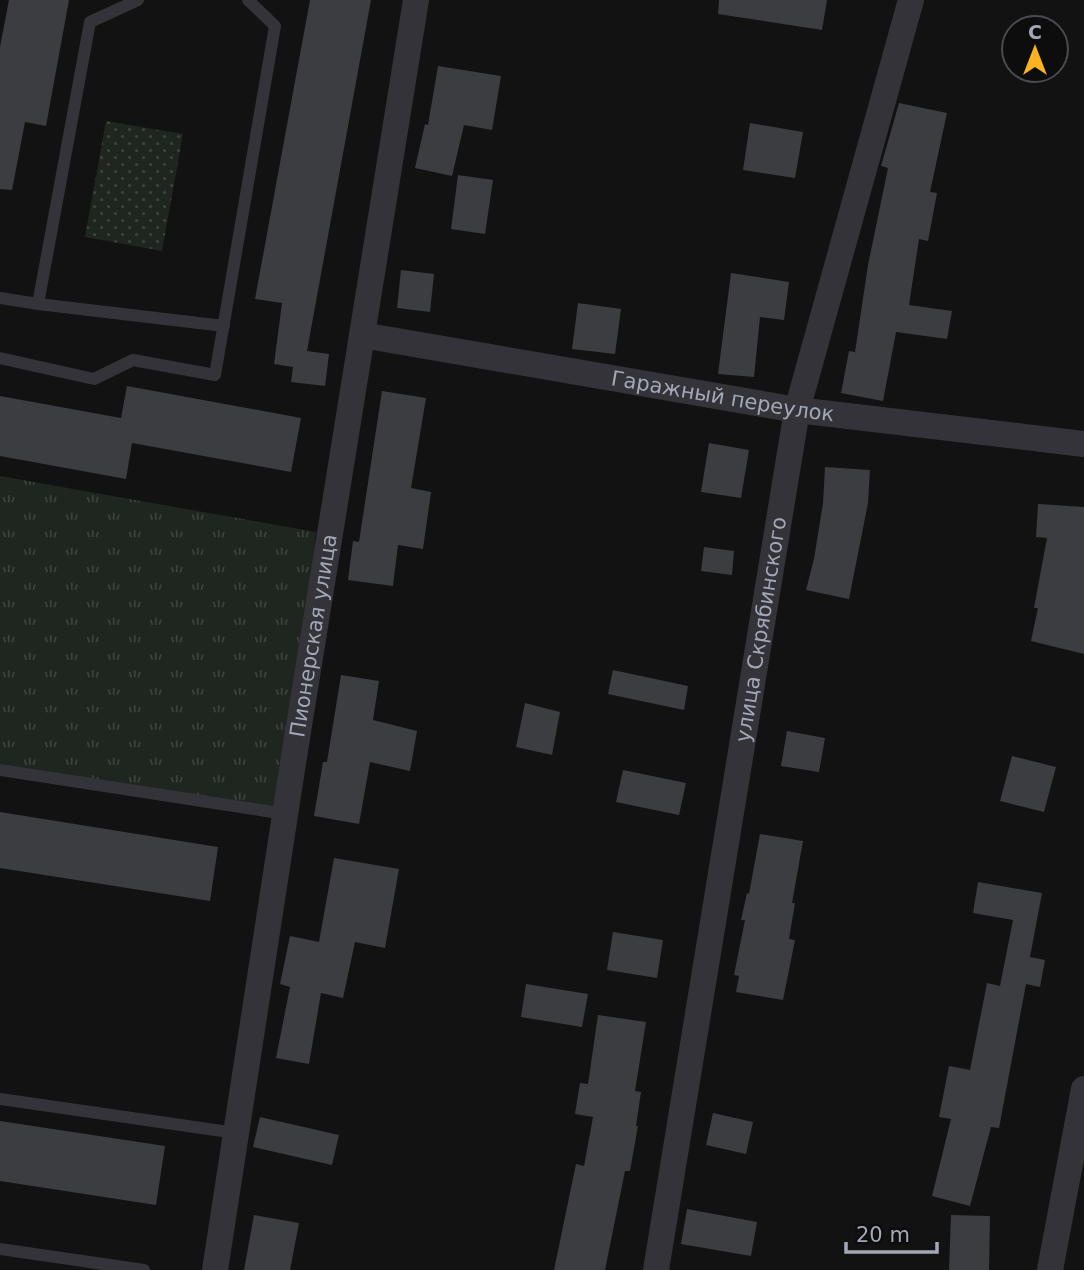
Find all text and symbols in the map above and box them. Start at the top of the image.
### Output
north arrow [1000,14,1070,84]
text: С [1028,21,1042,43]
street label: Гаражный переулок [609,366,836,426]
street label: улица Скрябинского [731,515,791,744]
street label: Пионерская улица [285,532,342,739]
scale bar [846,1210,937,1254]
text: 20 m [856,1223,910,1247]

